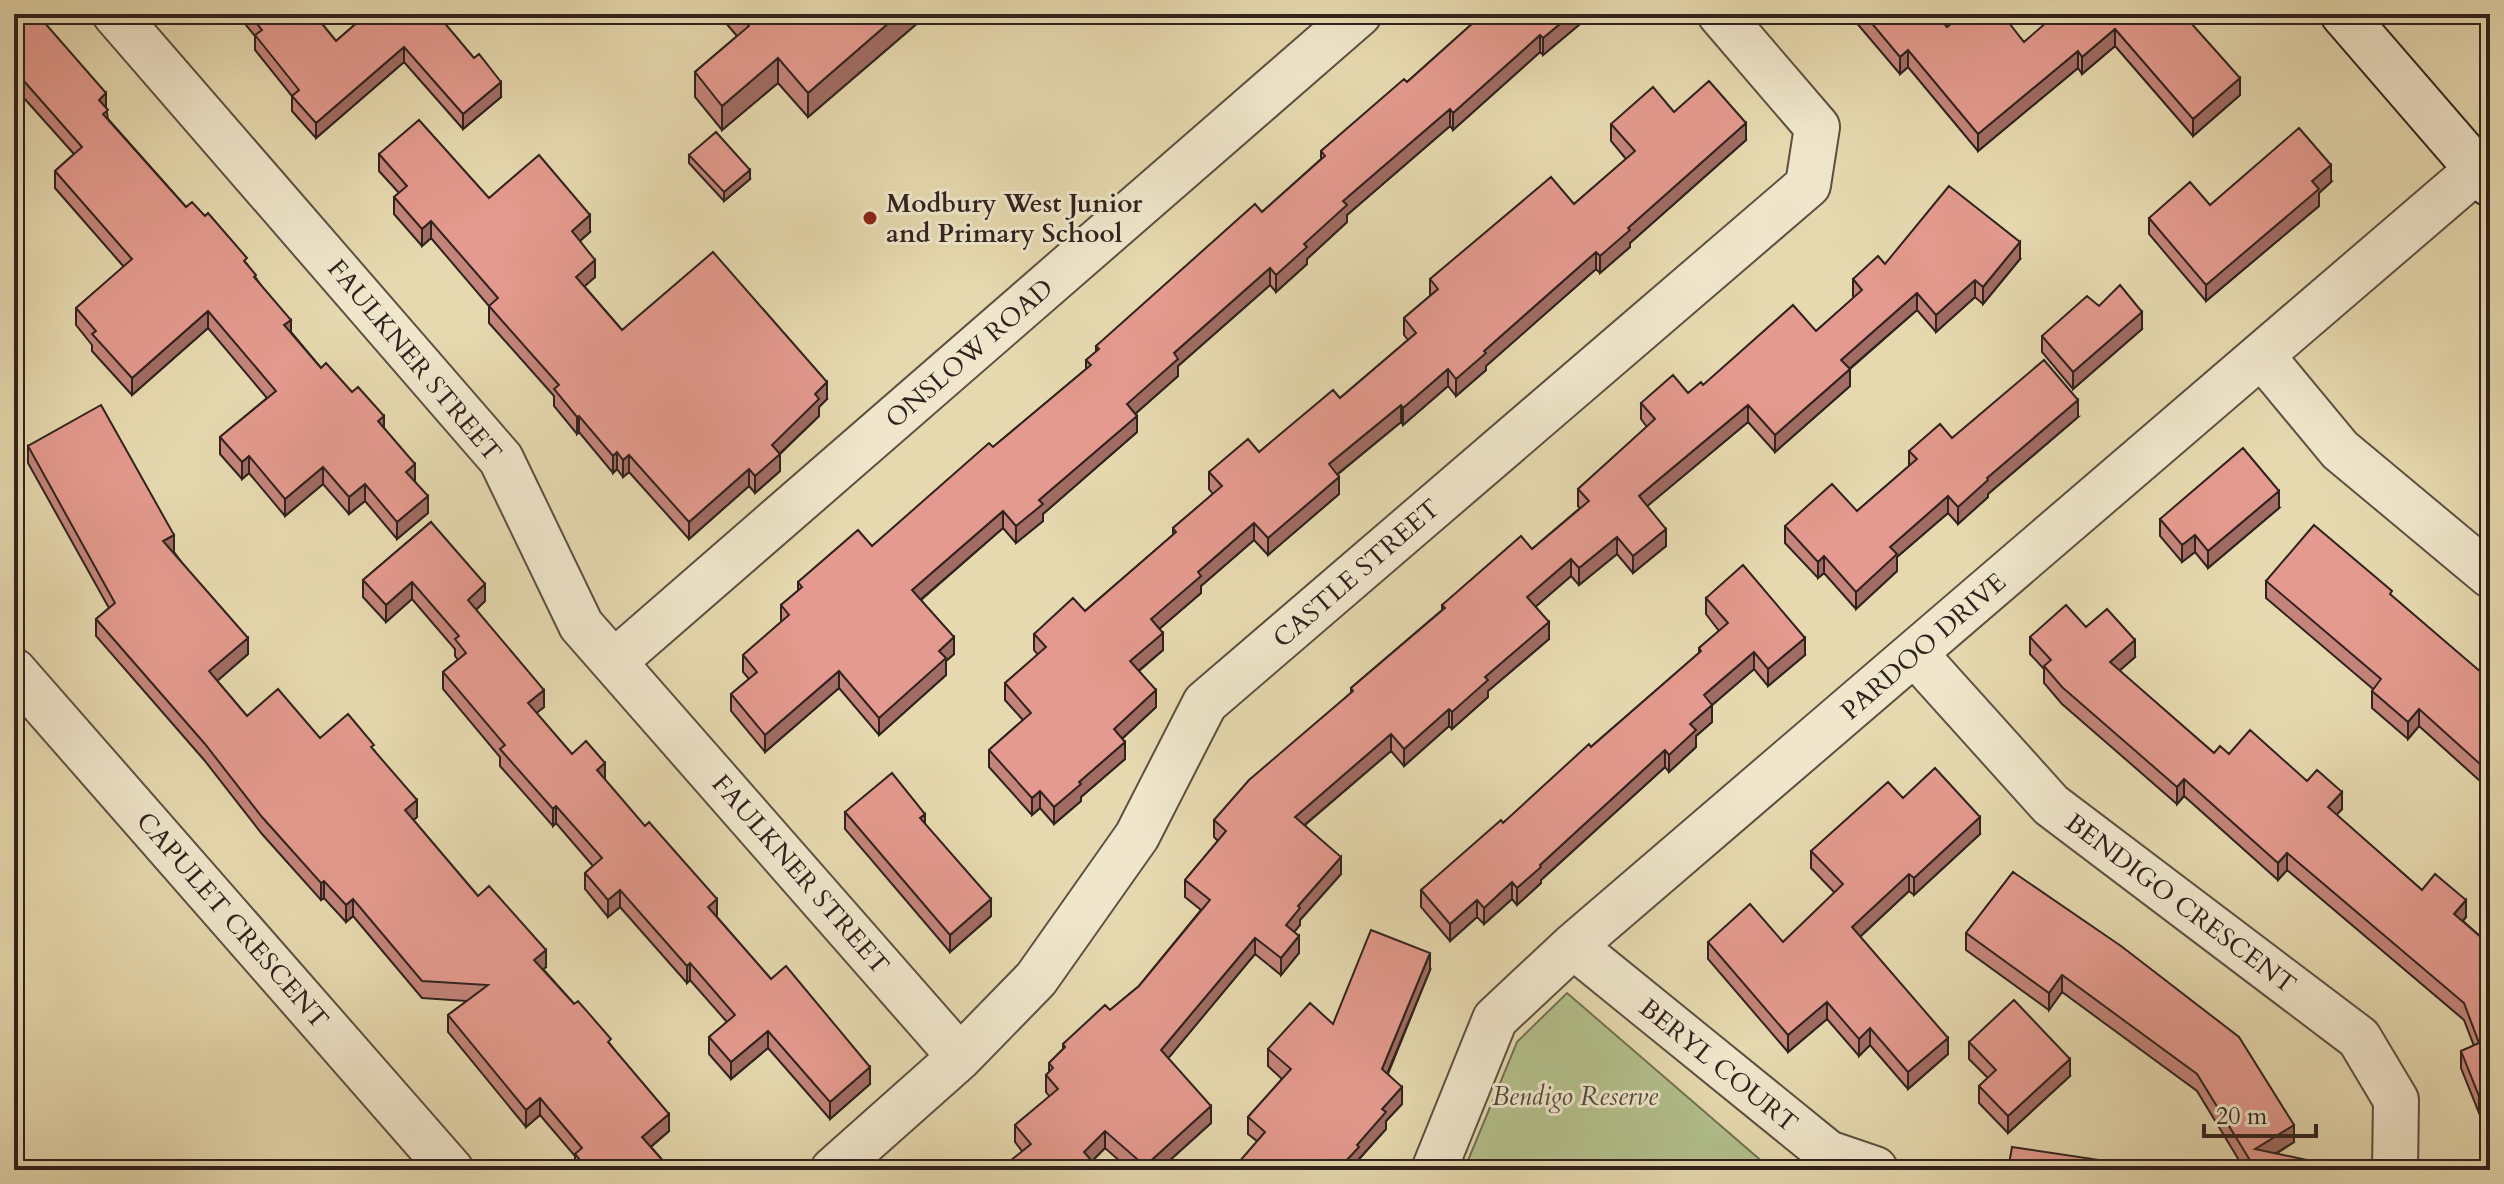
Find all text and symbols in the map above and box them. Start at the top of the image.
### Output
place label: Modbury West Junior and Primary School [886,186,1143,251]
marker: Modbury West Junior and Primary School [861,209,879,227]
street label: FAULKNER STREET [320,252,510,469]
street label: ONSLOW ROAD [878,271,1061,436]
street label: CASTLE STREET [1265,491,1447,656]
street label: PARDOO DRIVE [1833,565,2013,728]
street label: FAULKNER STREET [704,767,897,982]
street label: CAPULET CRESCENT [129,804,337,1036]
street label: BENDIGO CRESCENT [2058,805,2303,1002]
street label: BERYL COURT [1632,991,1805,1140]
park label: Bendigo Reserve [1492,1079,1659,1114]
scale bar [2204,1088,2316,1138]
text: 20 m [2216,1100,2268,1133]

